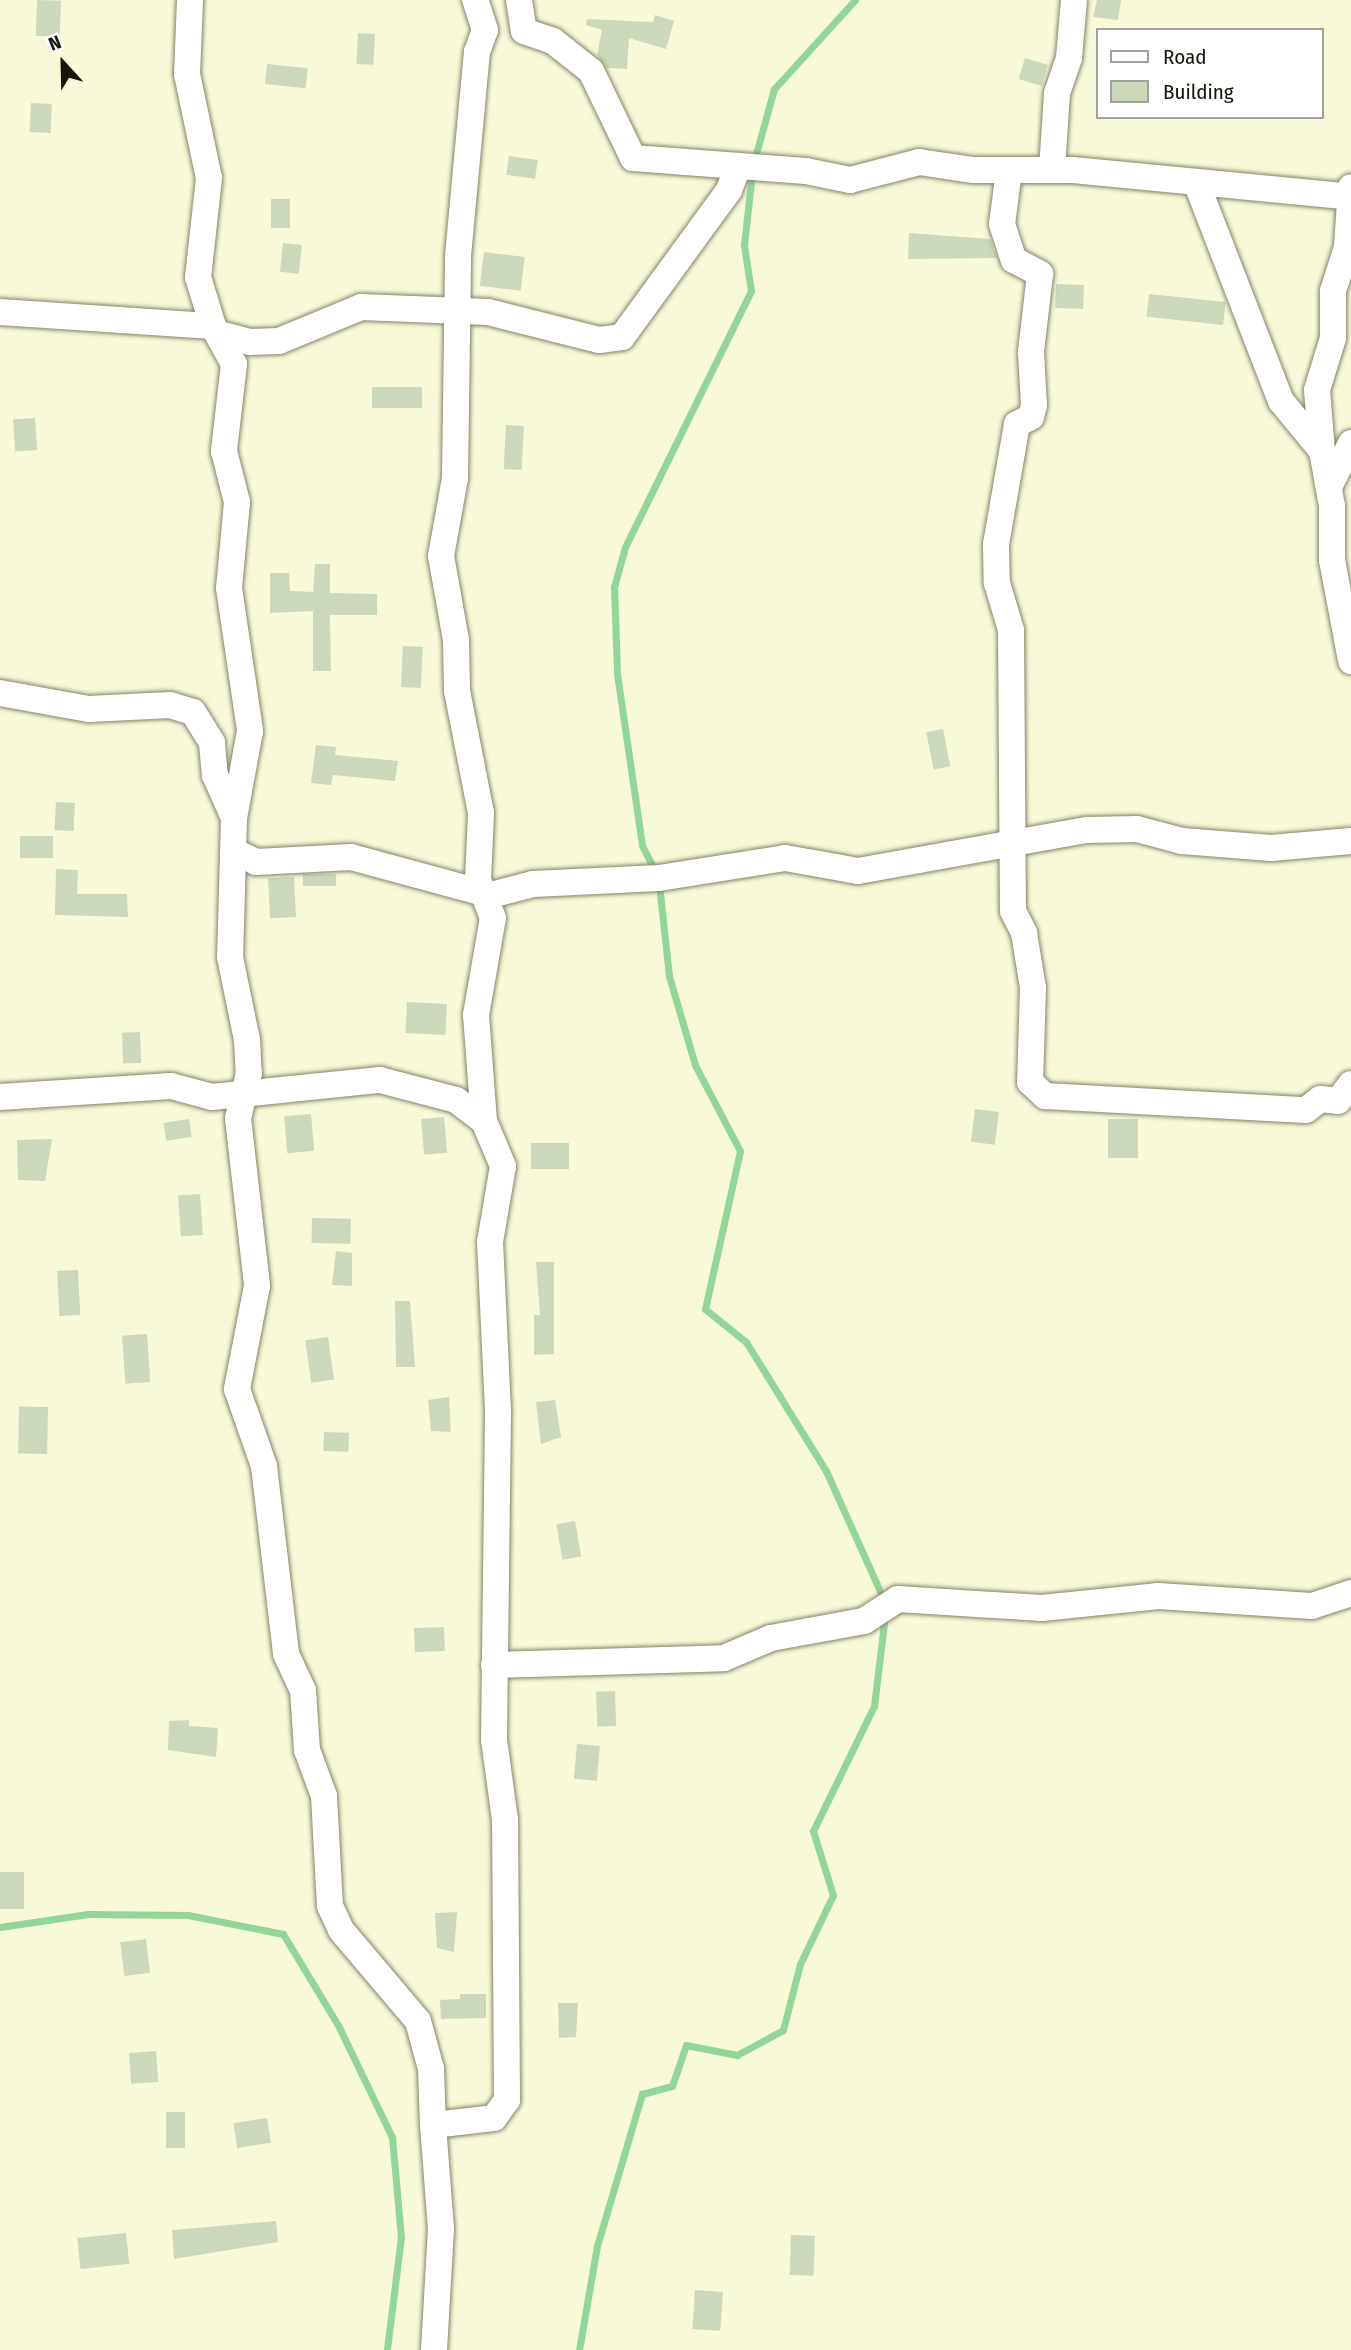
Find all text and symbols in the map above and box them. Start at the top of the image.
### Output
north arrow [28,28,98,98]
legend [1096,28,1323,119]
text: N [45,30,65,56]
text: Road [1163,44,1207,70]
text: Building [1163,79,1234,105]

